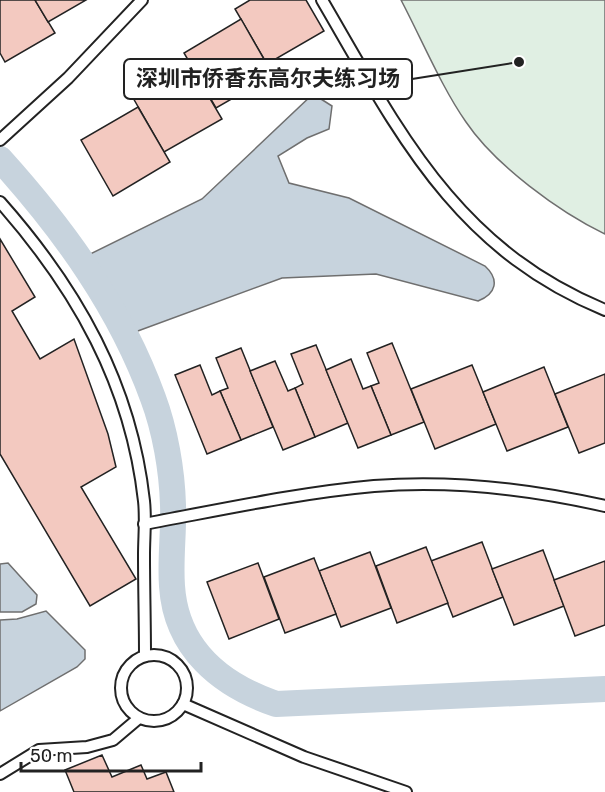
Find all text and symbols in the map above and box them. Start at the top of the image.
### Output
callout: 深圳市侨香东高尔夫练习场 [124,59,412,99]
text: 深圳市侨香东高尔夫练习场 [136,65,400,92]
scale bar [21,735,201,773]
text: 50 m [30,745,73,767]

